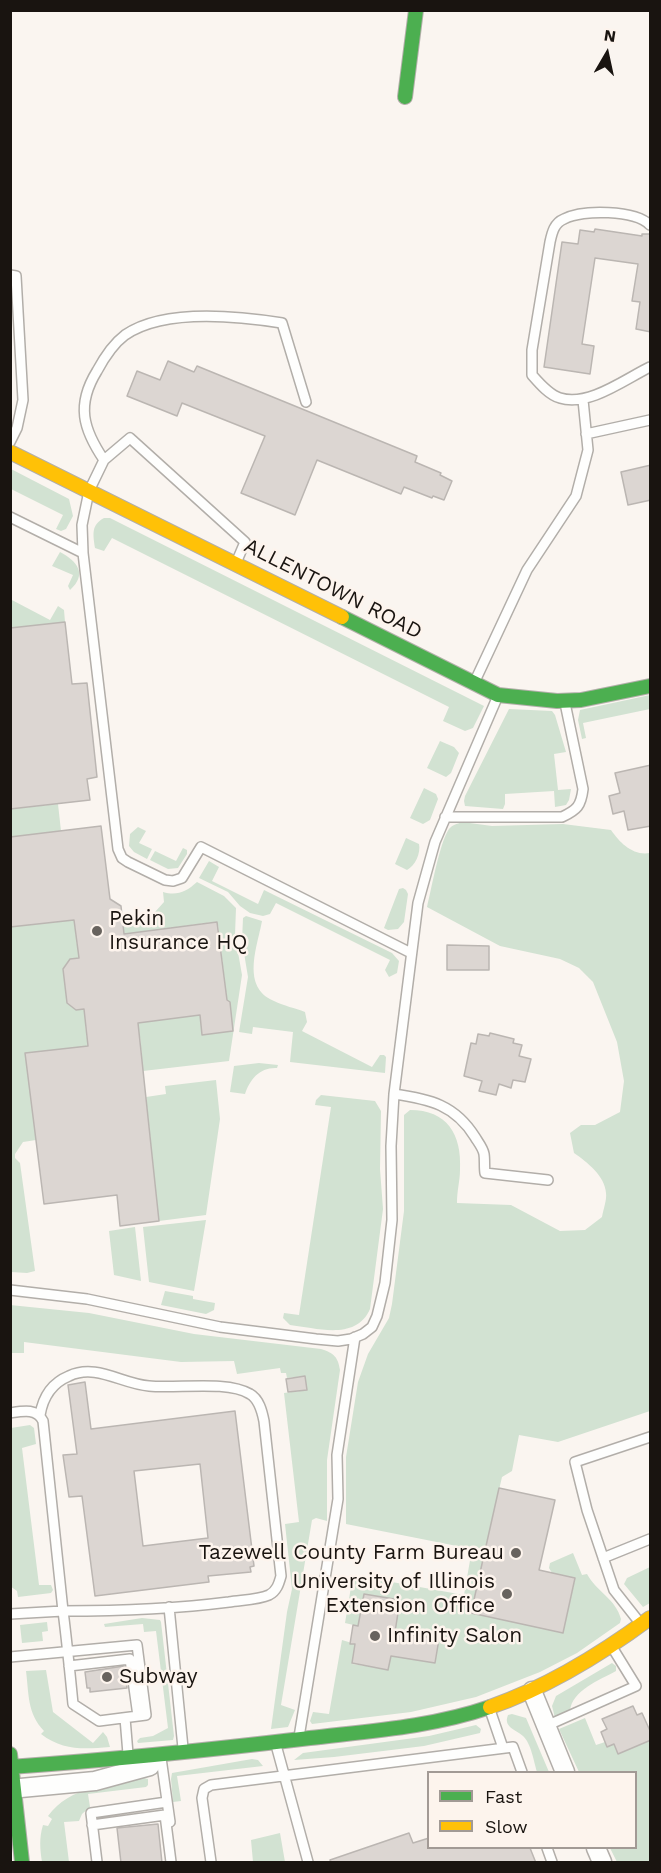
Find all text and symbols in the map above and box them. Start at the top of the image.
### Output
north arrow [577,24,637,84]
text: N [603,25,617,46]
street label: ALLENTOWN ROAD [240,533,426,645]
place label: Pekin Insurance HQ [109,906,247,956]
marker: Pekin Insurance HQ [90,924,104,938]
place label: Tazewell County Farm Bureau [198,1540,504,1566]
marker: Tazewell County Farm Bureau [509,1546,523,1560]
place label: University of Illinois Extension Office [292,1569,495,1619]
marker: University of Illinois Extension Office [500,1587,514,1601]
place label: Infinity Salon [387,1623,522,1649]
marker: Infinity Salon [368,1629,382,1643]
place label: Subway [119,1664,198,1690]
marker: Subway [100,1670,114,1684]
legend [427,1771,637,1849]
text: Fast [485,1786,522,1807]
text: Slow [485,1816,528,1837]

